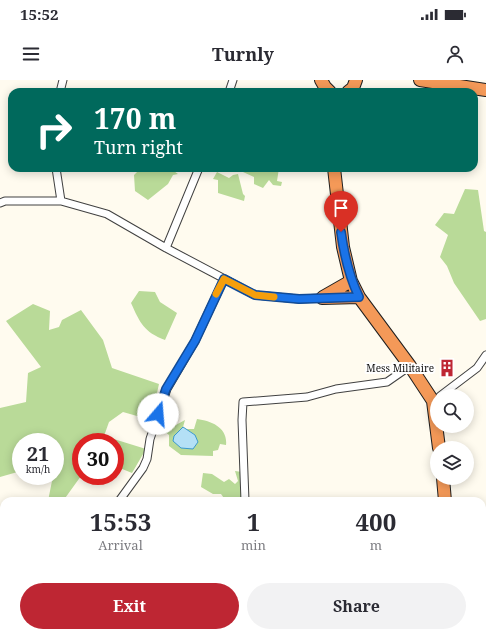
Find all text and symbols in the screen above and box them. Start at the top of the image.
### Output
text: 15:52 [20,4,58,24]
text: Turnly [212,42,274,66]
icon: menu [20,43,42,65]
icon: person [444,43,466,65]
text: 170 m [94,99,176,137]
icon: right [28,104,80,156]
text: Turn right [94,135,183,159]
pin [324,191,358,232]
icon: arrive [330,197,352,219]
building icon: Mess Militaire [437,358,457,378]
place label: Mess Militaire [366,361,434,375]
map controls [430,389,474,485]
button: search [430,389,474,433]
position arrow [137,393,179,435]
speed limit sign: 30 [72,433,124,485]
text: 21 [27,440,49,467]
button: layers [430,441,474,485]
text: km/h [26,462,50,476]
text: 15:53 [90,505,151,538]
text: 1 [247,505,260,538]
text: 400 [356,505,396,538]
text: Arrival [98,536,143,554]
text: min [241,536,266,554]
text: m [370,536,382,554]
button: Exit [20,583,239,629]
button: Share [247,583,466,629]

